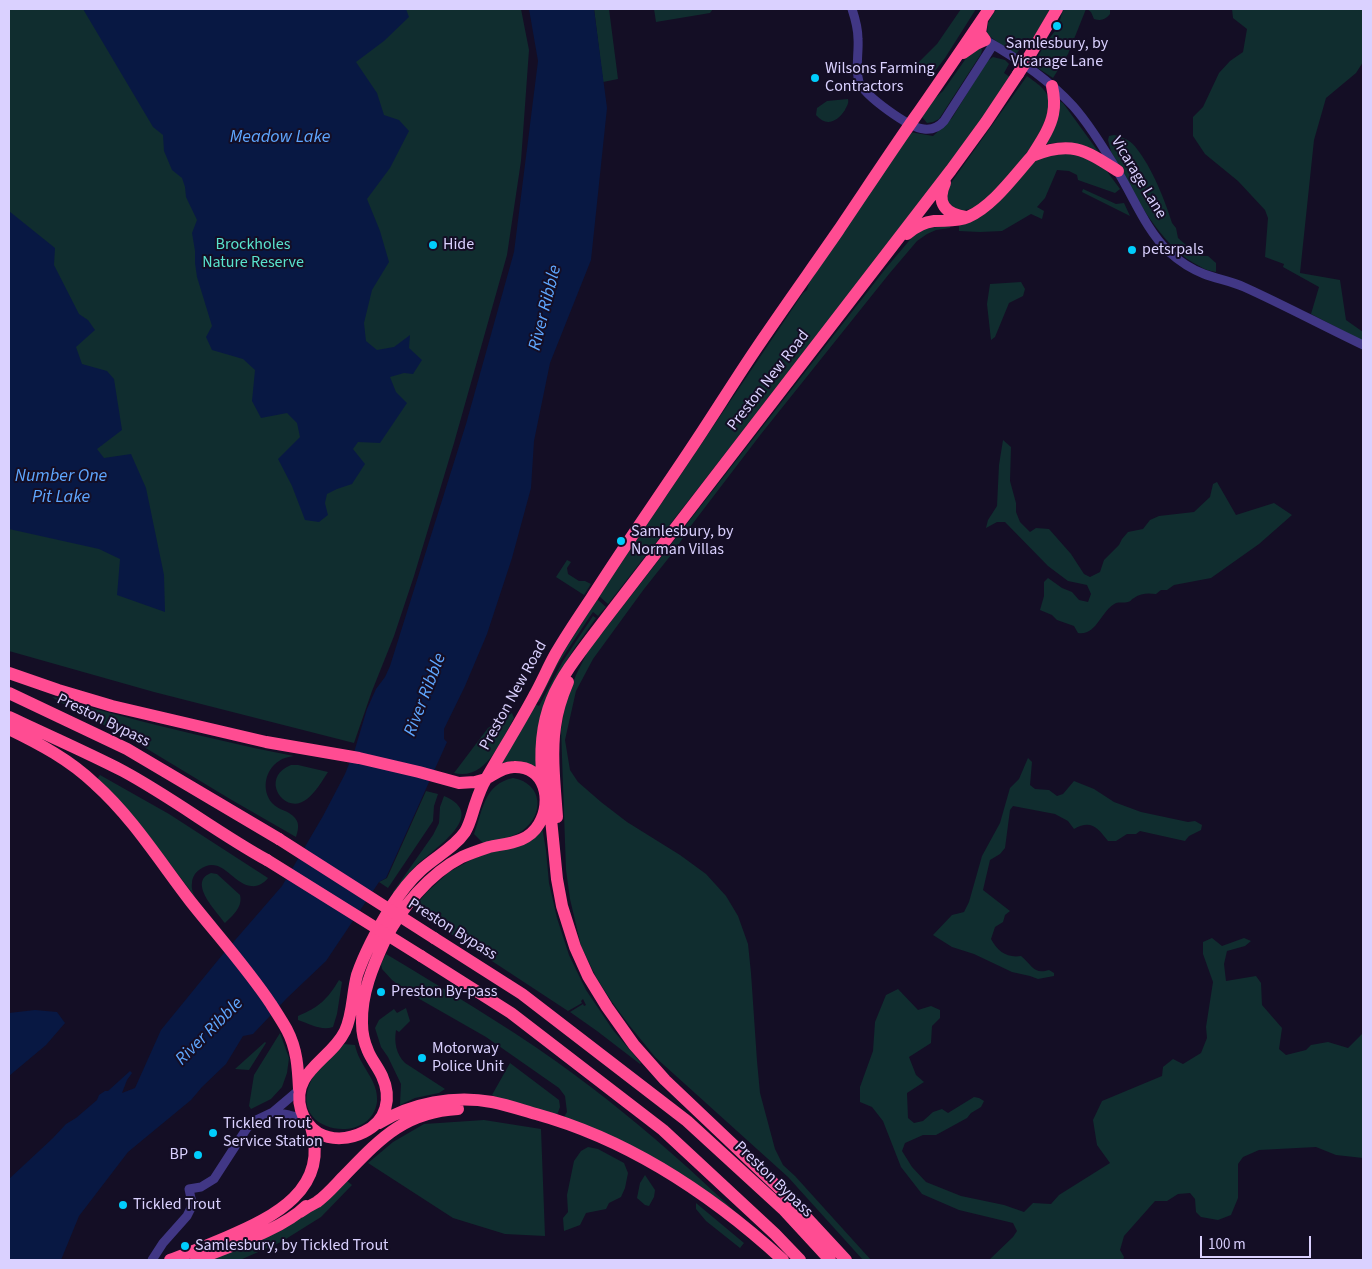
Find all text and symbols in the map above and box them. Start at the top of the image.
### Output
marker: Samlesbury, by Vicarage Lane [1051,20,1063,32]
place label: Samlesbury, by Vicarage Lane [1006,34,1108,72]
place label: Wilsons Farming Contractors [825,59,935,97]
marker: Wilsons Farming Contractors [809,72,821,84]
water label: Meadow Lake [230,127,330,149]
street label: Vicarage Lane [1106,134,1170,222]
park label: Brockholes Nature Reserve [202,235,304,273]
place label: Hide [443,235,474,255]
marker: Hide [427,239,439,251]
place label: petsrpals [1142,240,1204,260]
marker: petsrpals [1126,244,1138,256]
water label: River Ribble [525,263,567,353]
street label: Preston New Road [724,327,814,435]
water label: Number One Pit Lake [15,466,107,508]
place label: Samlesbury, by Norman Villas [631,522,733,560]
marker: Samlesbury, by Norman Villas [615,535,627,547]
street label: Preston New Road [476,638,552,754]
water label: River Ribble [400,650,452,740]
street label: Preston Bypass [53,690,153,752]
street label: Preston Bypass [404,895,500,965]
place label: Preston By-pass [391,982,497,1002]
marker: Preston By-pass [375,986,387,998]
water label: River Ribble [171,993,249,1071]
place label: Motorway Police Unit [432,1039,504,1077]
marker: Motorway Police Unit [416,1052,428,1064]
place label: Tickled Trout Service Station [223,1114,323,1152]
marker: Tickled Trout Service Station [207,1127,219,1139]
street label: Preston Bypass [730,1138,816,1222]
place label: BP [170,1145,188,1165]
marker: BP [192,1149,204,1161]
place label: Tickled Trout [133,1195,221,1215]
marker: Tickled Trout [117,1199,129,1211]
scale bar [1202,1226,1313,1258]
text: 100 m [1208,1234,1246,1255]
place label: Samlesbury, by Tickled Trout [195,1236,388,1256]
marker: Samlesbury, by Tickled Trout [179,1240,191,1252]

